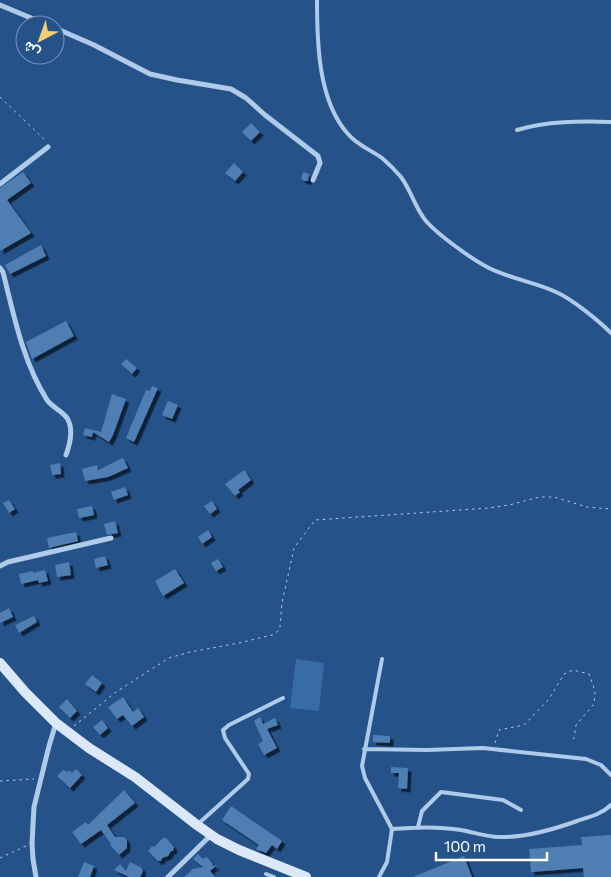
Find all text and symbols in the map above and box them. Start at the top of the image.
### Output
north arrow [15,15,65,65]
text: ش [19,37,44,62]
scale bar [436,830,547,862]
text: 100 m [444,837,486,855]

